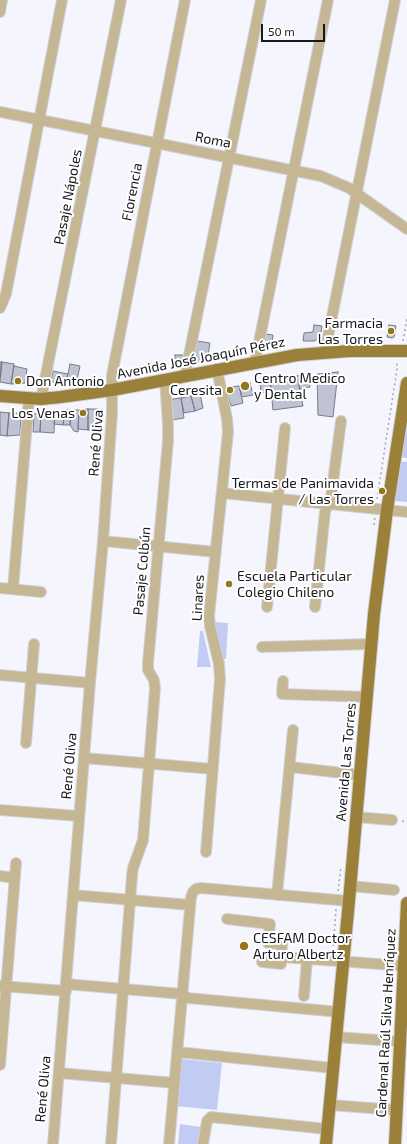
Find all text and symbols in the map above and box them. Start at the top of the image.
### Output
scale bar [263,16,327,42]
text: 50 m [268,24,295,38]
street label: Roma [193,128,233,152]
street label: Pasaje Nápoles [50,148,86,246]
street label: Florencia [118,162,146,222]
place label: Farmacia Las Torres [318,315,383,348]
marker: Farmacia Las Torres [386,326,396,336]
street label: Avenida José Joaquín Pérez [115,333,287,383]
place label: Centro Medico y Dental [254,370,345,402]
place label: Don Antonio [26,373,104,389]
marker: Don Antonio [13,376,23,386]
marker: Centro Medico y Dental [239,380,251,392]
place label: Ceresita [170,382,222,398]
marker: Ceresita [225,385,235,395]
place label: Los Venas [11,405,75,421]
marker: Los Venas [78,408,88,418]
street label: René Oliva [85,409,107,477]
place label: Termas de Panimavida / Las Torres [231,475,374,508]
marker: Termas de Panimavida / Las Torres [377,486,387,496]
street label: Pasaje Colbún [130,526,154,616]
place label: Escuela Particular Colegio Chileno [237,568,352,600]
street label: Linares [188,574,208,622]
marker: Escuela Particular Colegio Chileno [224,579,234,589]
street label: Avenida Las Torres [332,702,360,822]
street label: René Oliva [58,732,80,800]
street label: Cardenal Raúl Silva Henríquez [373,928,399,1118]
place label: CESFAM Doctor Arturo Albertz [253,930,351,962]
marker: CESFAM Doctor Arturo Albertz [238,940,250,952]
street label: René Oliva [32,1055,54,1123]

